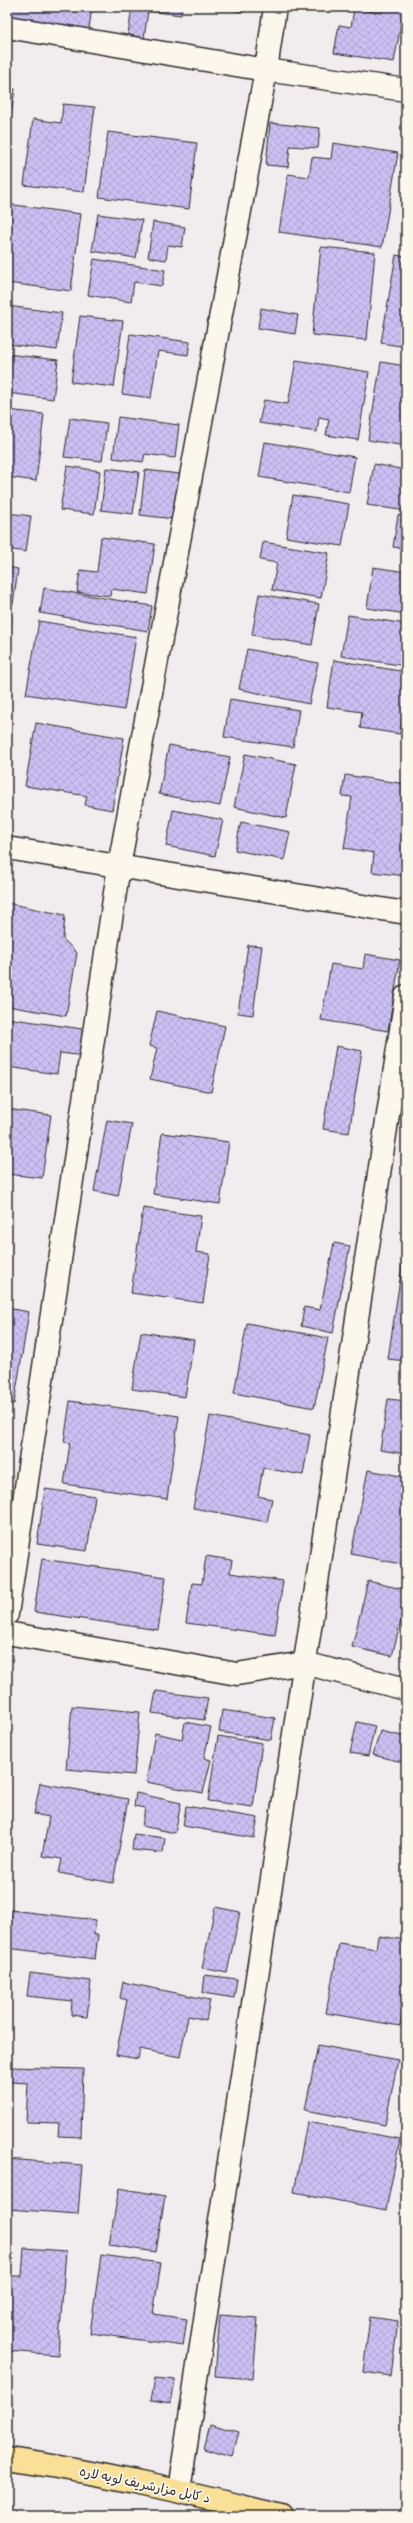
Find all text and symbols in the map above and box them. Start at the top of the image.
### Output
street label: د کابل مزارشریف لویه لاره [78,2463,212,2507]

